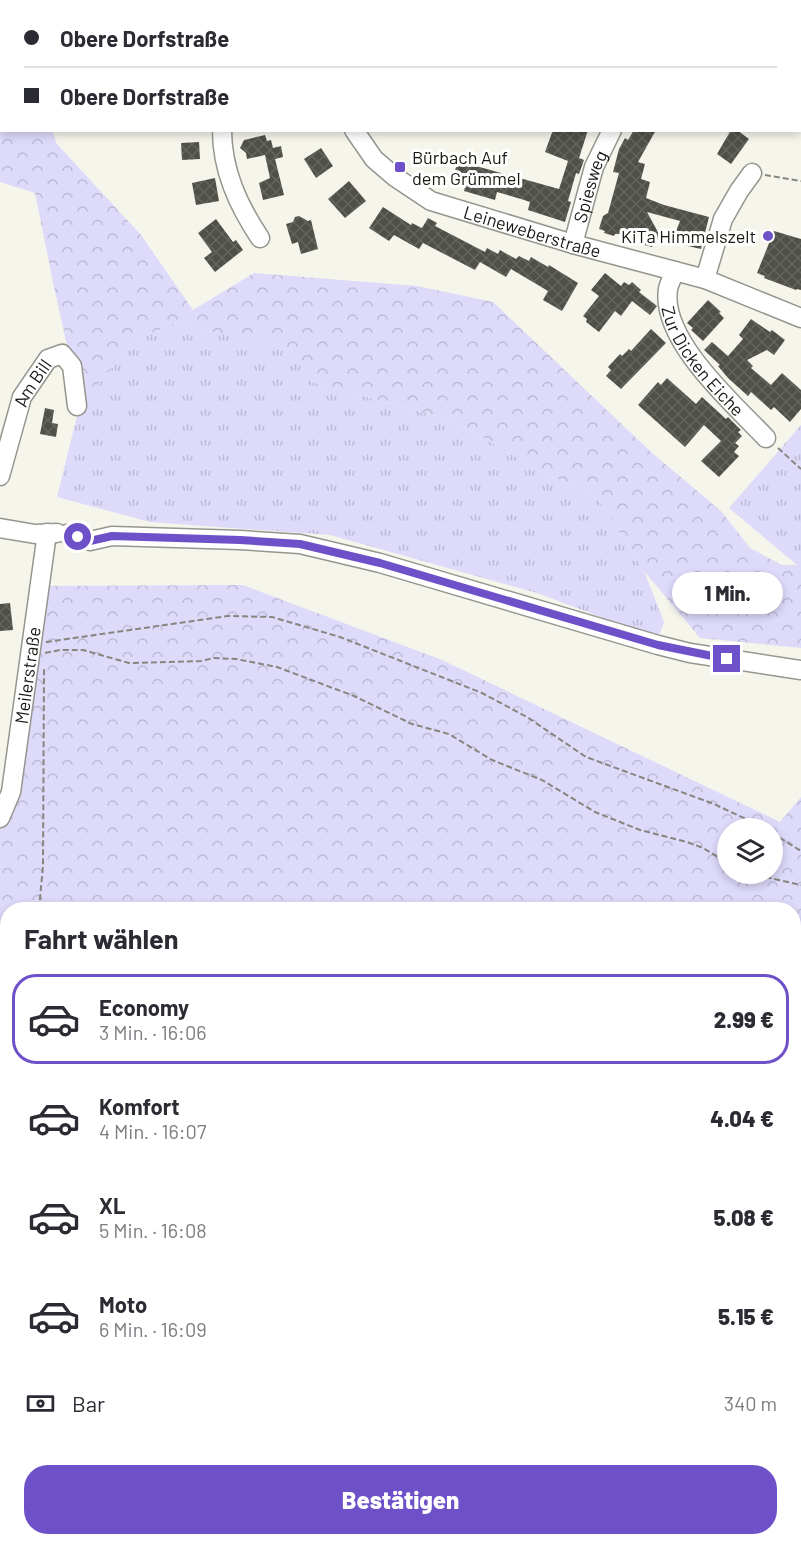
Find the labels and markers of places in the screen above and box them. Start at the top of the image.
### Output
place label: Bürbach Auf dem Grümmel [412,146,521,189]
marker: Bürbach Auf dem Grümmel [393,160,407,174]
place label: KiTa Himmelszelt [621,225,756,247]
marker: KiTa Himmelszelt [761,229,775,243]

